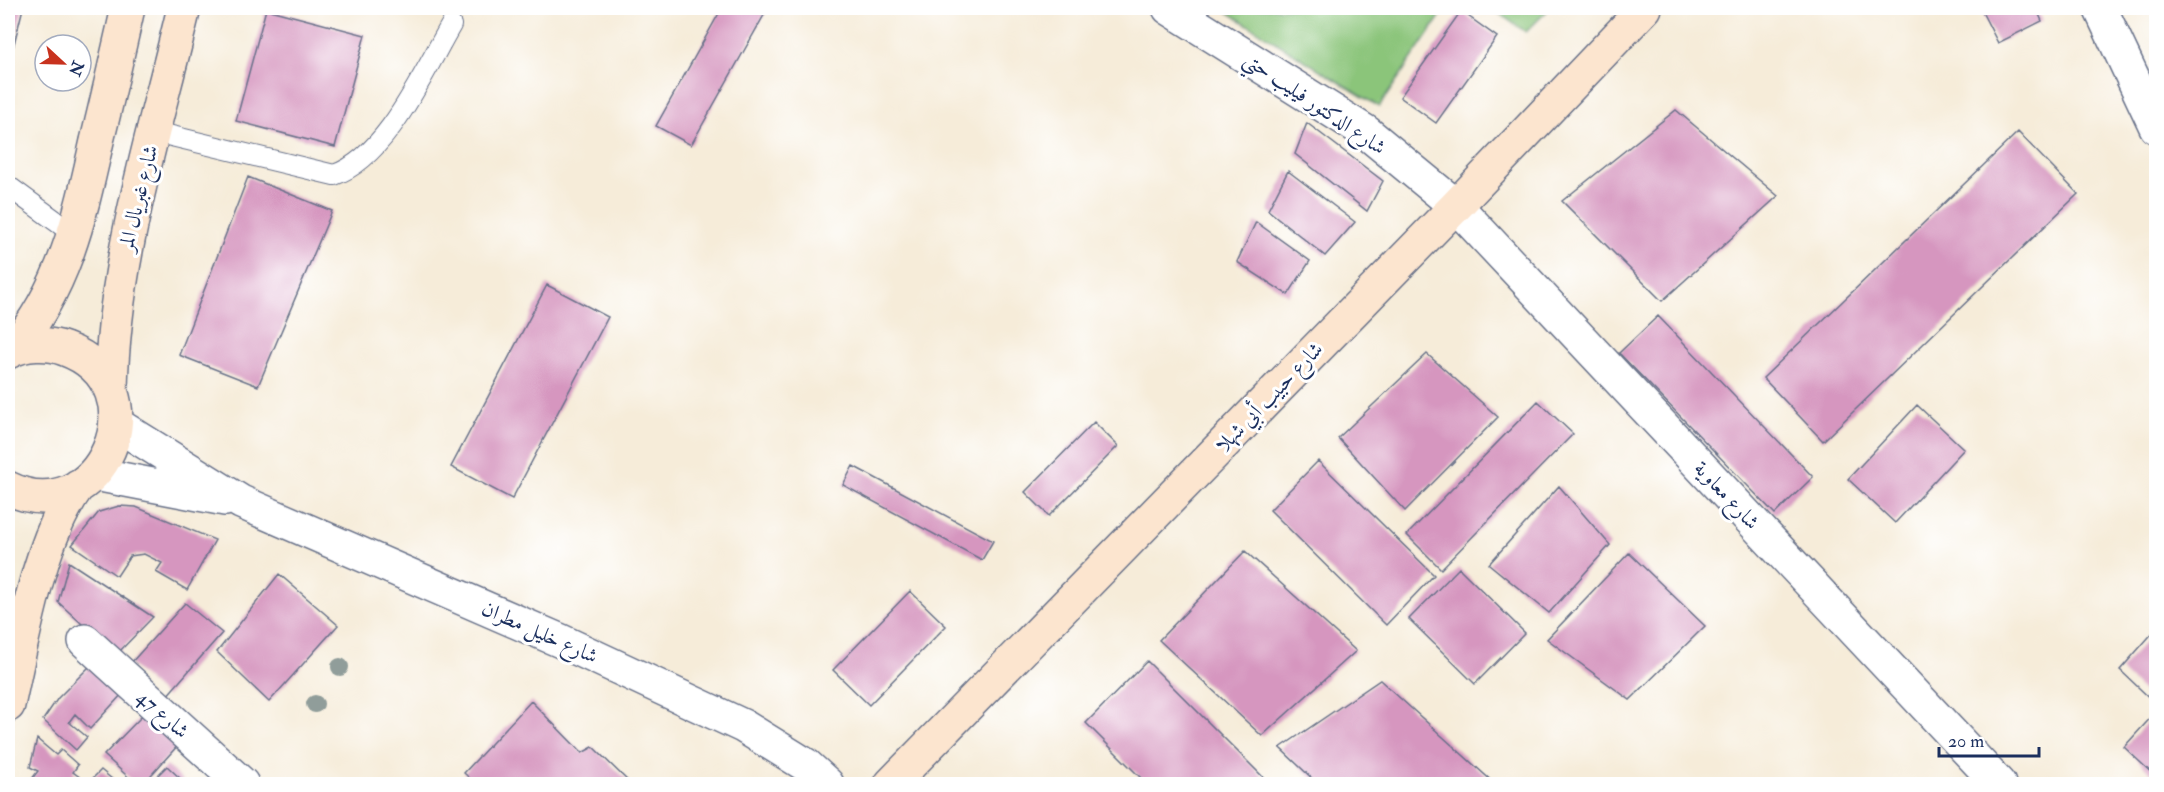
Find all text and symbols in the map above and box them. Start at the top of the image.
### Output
north arrow [33,33,93,93]
street label: شارع الدكتور فيليب حتي [1235,46,1391,166]
text: N [64,57,88,79]
street label: شارع غبريال المر [112,142,169,257]
street label: شارع حبيب أبي شهلا [1208,335,1332,461]
street label: شارع معاوية [1685,455,1765,538]
street label: شارع خليل مطران [476,595,602,674]
street label: شارع 47 [128,684,195,748]
scale bar [1939,720,2040,758]
text: 20 m [1948,730,1984,753]

